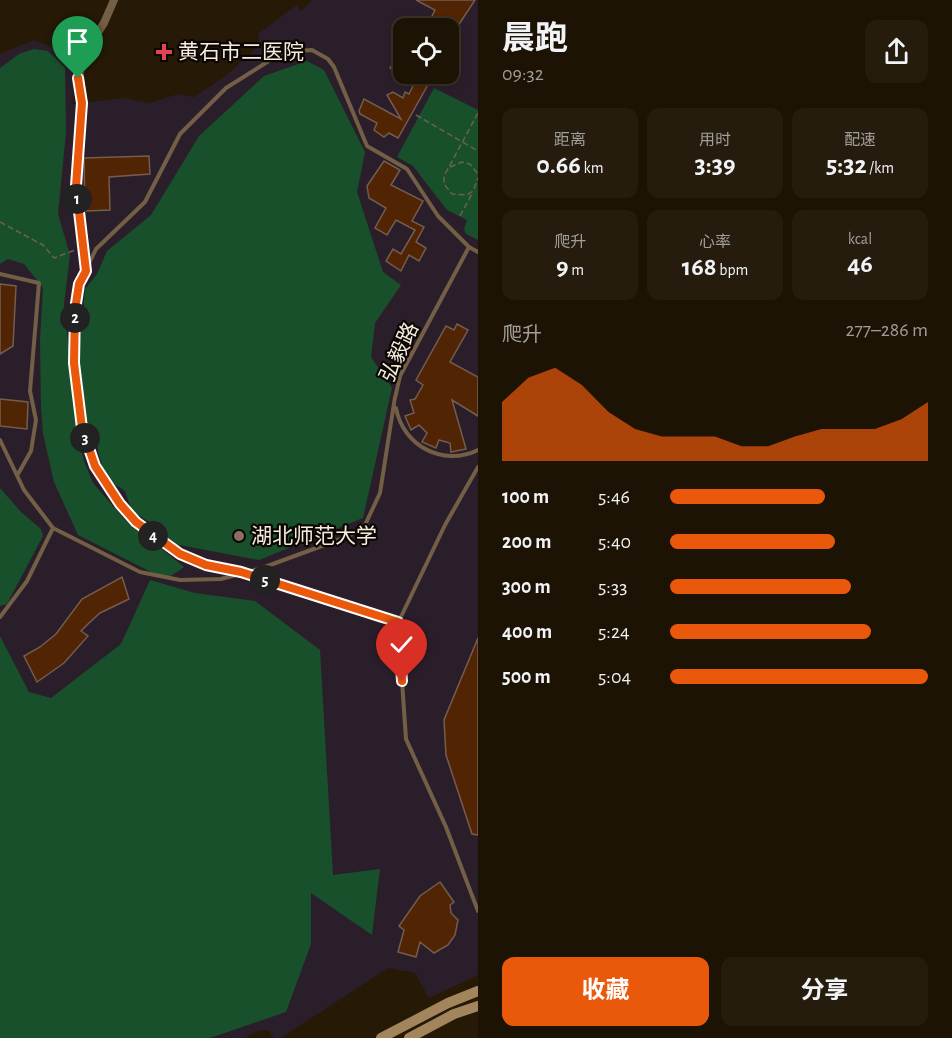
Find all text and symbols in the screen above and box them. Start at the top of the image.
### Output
pin [52,16,103,78]
map controls [393,18,459,84]
button: locate [393,18,459,84]
button: share [865,20,928,83]
text: 晨跑 [502,23,568,56]
icon: arrive [61,25,94,58]
place label: 黄石市二医院 [178,41,304,63]
marker: 黄石市二医院 [155,43,173,61]
text: 09:32 [502,64,544,84]
text: 距离 [554,132,586,148]
text: 用时 [699,132,731,148]
text: 配速 [844,132,876,148]
text: 0.66 [536,152,581,178]
text: 3:39 [695,152,735,178]
text: 5:32 [826,152,867,178]
text: km [581,160,604,176]
text: /km [867,160,894,176]
pin: 1 [62,184,92,214]
text: 1 [74,191,80,207]
text: kcal [848,231,872,247]
text: 爬升 [554,234,586,250]
text: 心率 [699,234,731,250]
text: 46 [847,251,873,277]
text: 9 [556,254,569,280]
text: 168 [682,254,717,280]
text: m [569,262,584,278]
text: bpm [717,262,748,278]
pin: 2 [60,303,90,333]
text: 2 [71,310,79,326]
street label: 弘毅路 [376,319,422,385]
text: 277–286 m [845,320,928,340]
text: 爬升 [502,325,542,345]
pin: 3 [70,423,100,453]
text: 3 [82,430,88,446]
text: 100 m [502,487,549,507]
text: 5:46 [598,487,630,507]
pin: 4 [138,521,168,551]
place label: 湖北师范大学 [251,525,377,547]
text: 4 [149,528,157,544]
marker: 湖北师范大学 [232,529,246,543]
text: 200 m [502,532,551,552]
text: 5:40 [598,532,631,552]
pin: 5 [250,565,280,595]
text: 5 [262,572,268,588]
text: 300 m [502,577,551,597]
text: 5:33 [598,577,627,597]
pin [376,619,427,681]
text: 400 m [502,622,552,642]
text: 5:24 [598,622,630,642]
icon: check [385,628,418,661]
text: 500 m [502,667,551,687]
text: 5:04 [598,667,631,687]
button: 收藏 [502,957,709,1026]
button: 分享 [721,957,928,1026]

